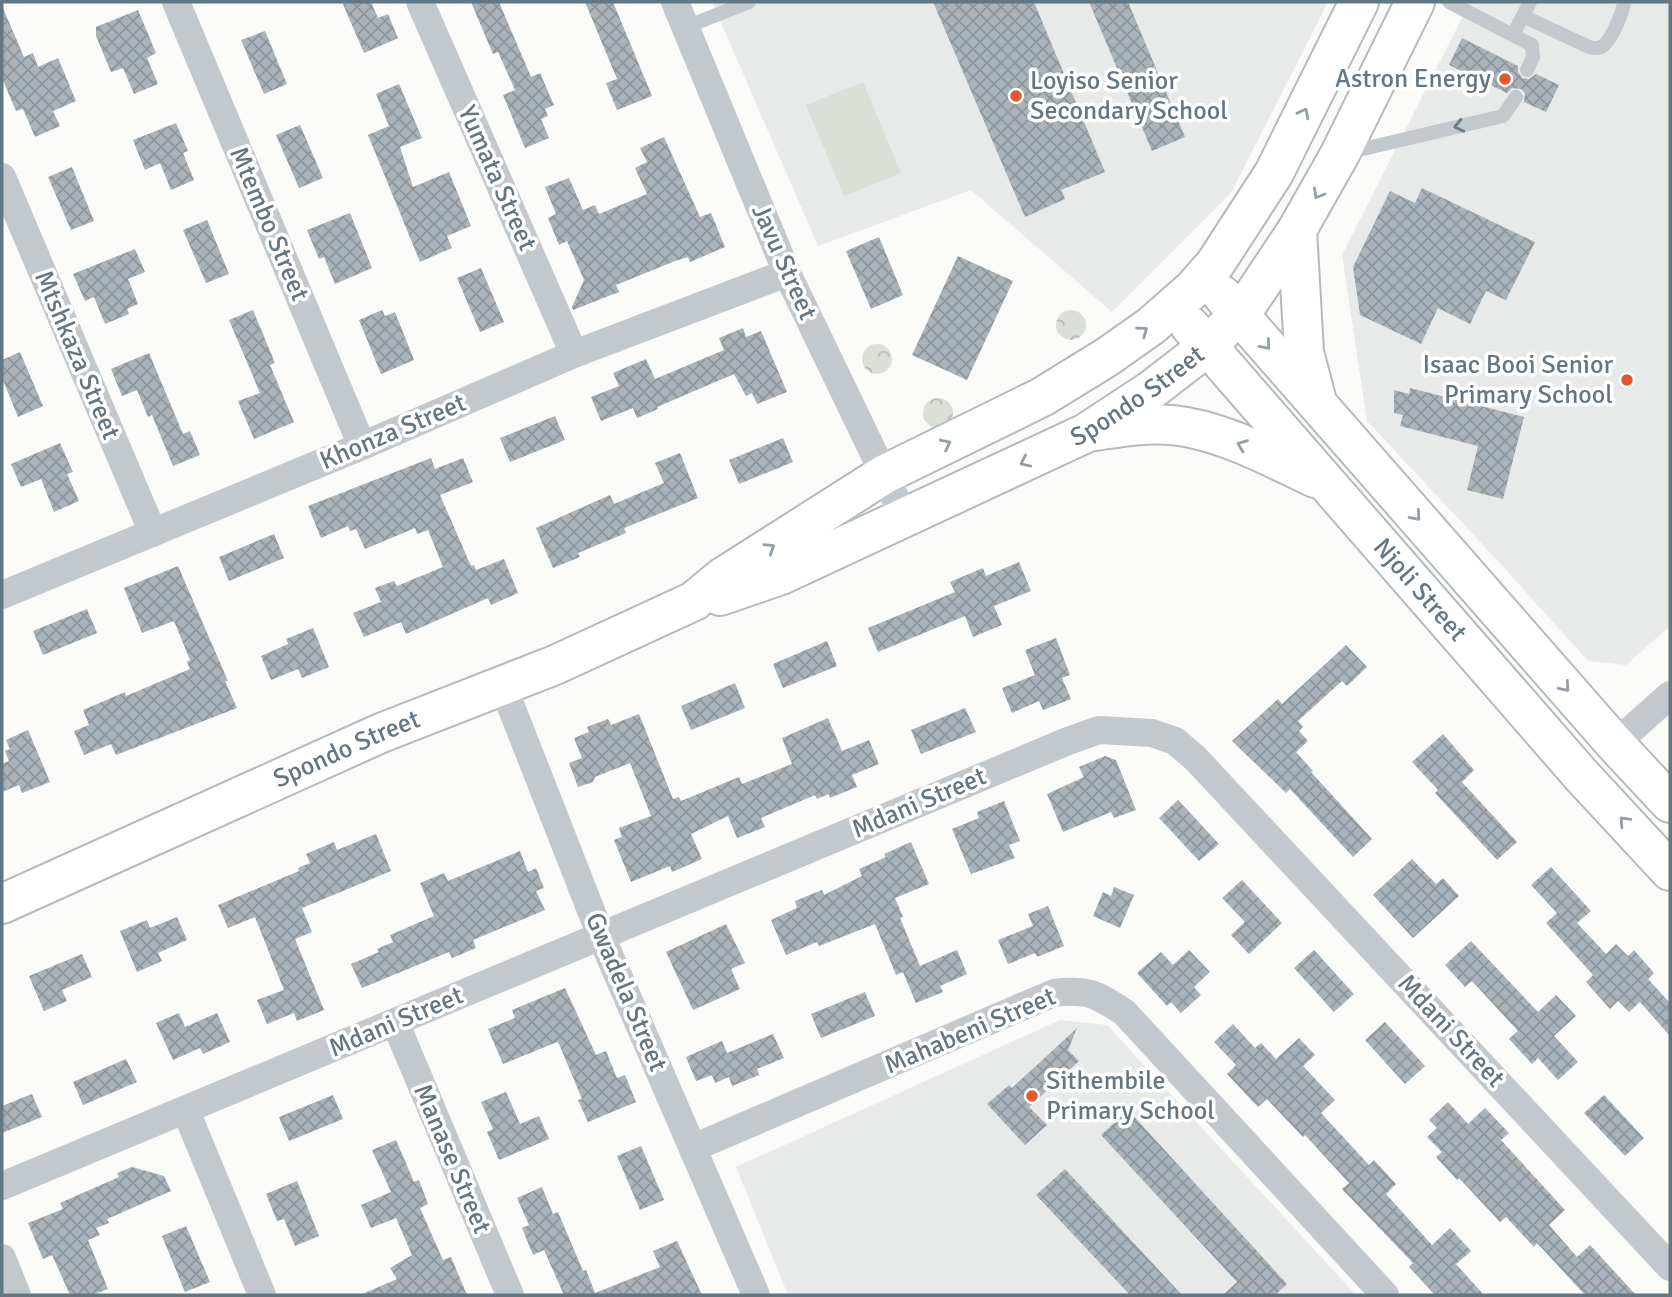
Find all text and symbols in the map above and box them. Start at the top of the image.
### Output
place label: Astron Energy [1335,63,1491,95]
place label: Loyiso Senior Secondary School [1030,65,1228,127]
marker: Astron Energy [1497,71,1513,87]
marker: Loyiso Senior Secondary School [1008,88,1024,104]
street label: Yumata Street [451,100,543,256]
one-way arrow [1295,108,1309,120]
one-way arrow [1453,118,1465,132]
street label: Mtembo Street [222,142,316,306]
one-way arrow [1313,187,1326,199]
street label: Javu Street [744,199,824,325]
street label: Mtshkaza Street [27,266,127,444]
one-way arrow [1135,327,1148,340]
one-way arrow [1258,337,1270,350]
street label: Spondo Street [1065,339,1211,454]
place label: Isaac Booi Senior Primary School [1422,349,1613,411]
marker: Isaac Booi Senior Primary School [1619,372,1635,388]
street label: Khonza Street [315,387,471,477]
one-way arrow [939,439,951,453]
one-way arrow [1237,440,1249,454]
one-way arrow [1020,454,1032,468]
one-way arrow [1408,508,1420,521]
street label: Njoli Street [1366,532,1473,648]
one-way arrow [762,543,775,556]
one-way arrow [1557,679,1569,692]
street label: Spondo Street [269,703,425,795]
street label: Mdani Street [847,760,991,846]
one-way arrow [1619,816,1632,829]
street label: Gwadela Street [578,908,674,1076]
street label: Mdani Street [1391,968,1511,1094]
street label: Mdani Street [324,979,468,1065]
street label: Mahabeni Street [880,981,1060,1081]
place label: Sithembile Primary School [1046,1065,1215,1127]
street label: Manase Street [406,1079,498,1239]
marker: Sithembile Primary School [1024,1088,1040,1104]

